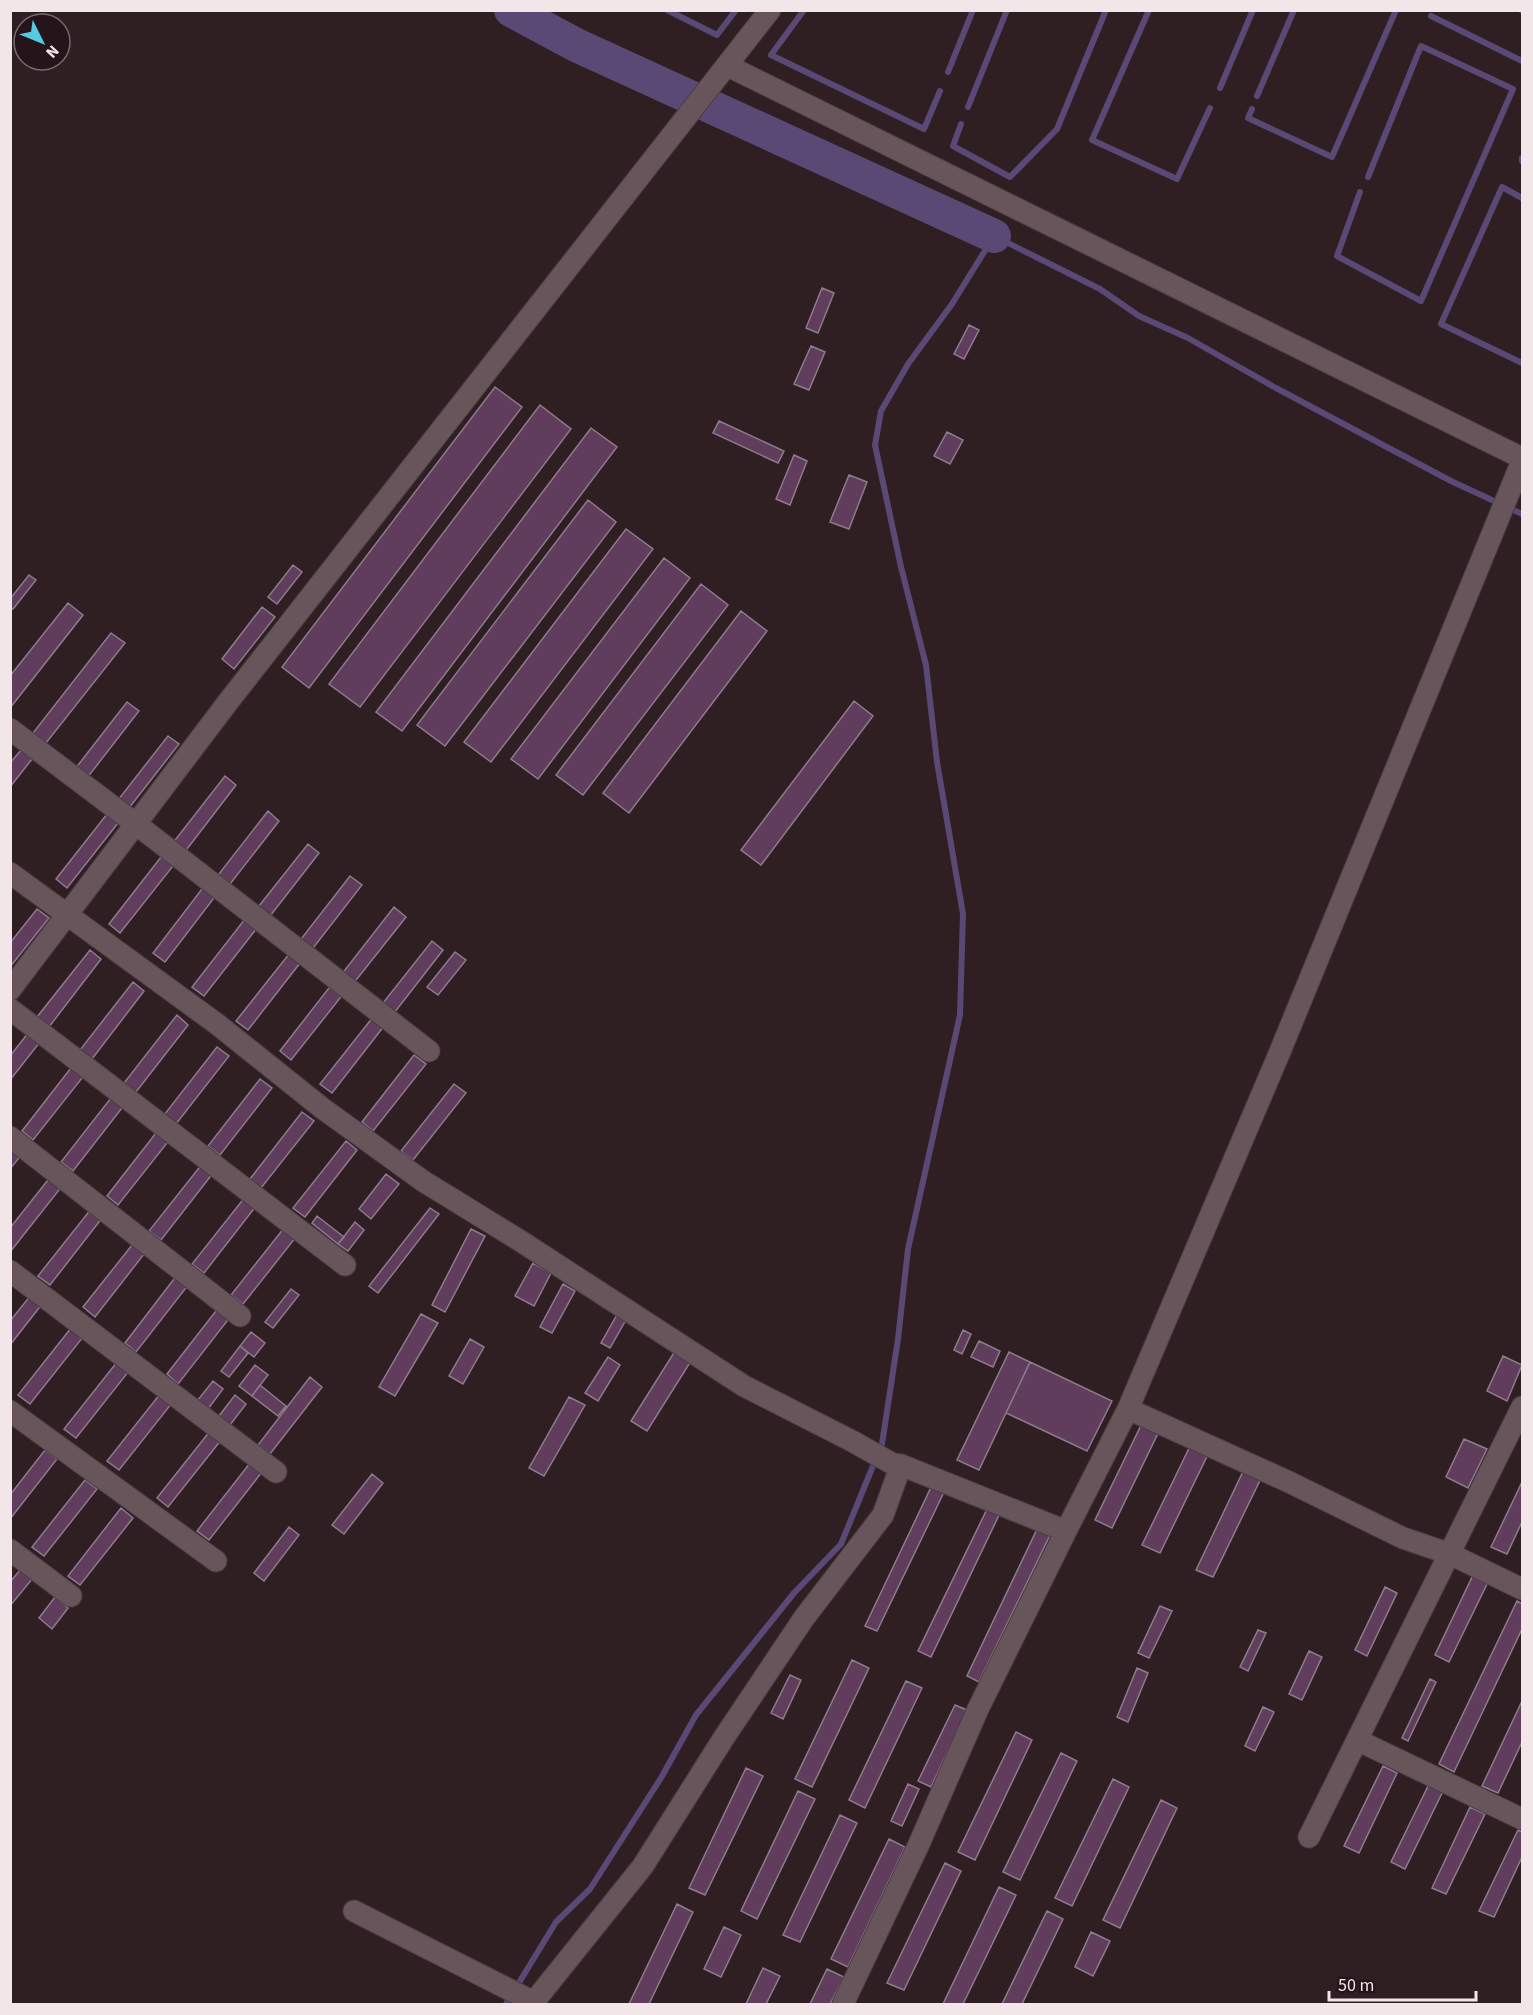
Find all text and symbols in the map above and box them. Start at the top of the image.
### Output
north arrow [12,12,72,72]
text: N [41,40,64,63]
scale bar [1329,1964,1476,2002]
text: 50 m [1338,1973,1374,1998]

